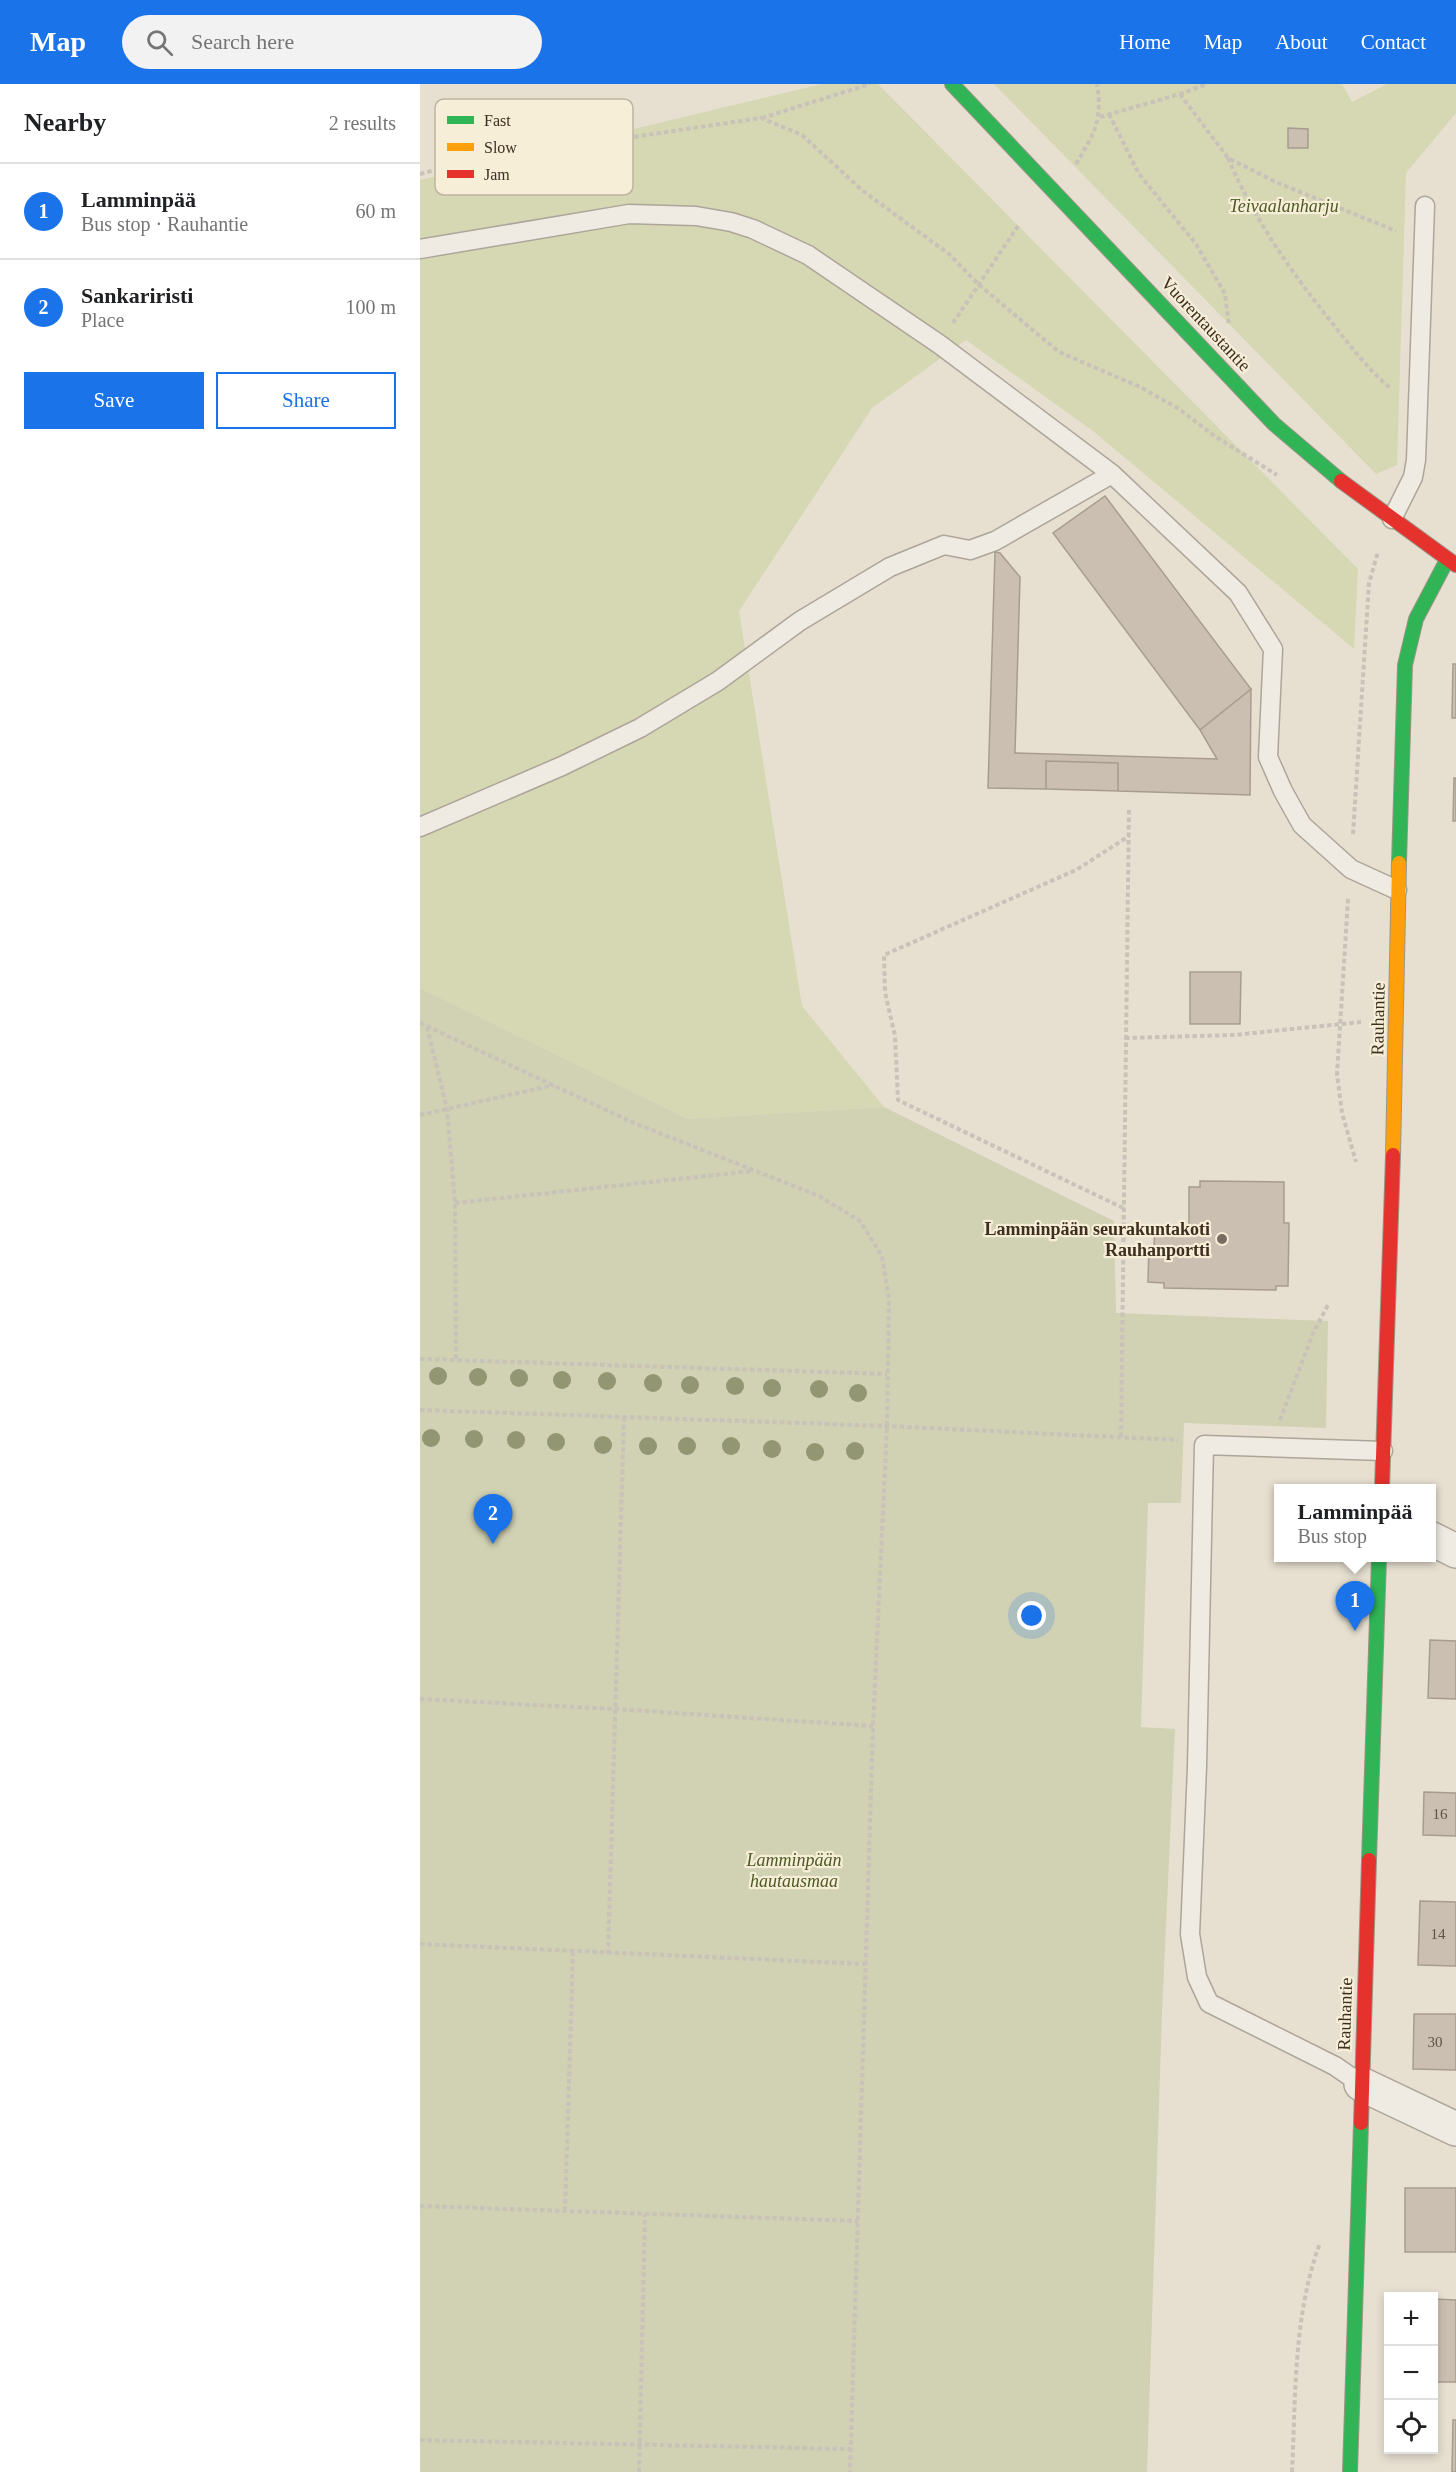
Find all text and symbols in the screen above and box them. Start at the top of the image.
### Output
search box [122,15,542,69]
text: Map [30,26,86,57]
icon: search [143,26,176,59]
text: Search here [191,29,294,54]
text: Home [1119,30,1171,54]
text: Map [1204,30,1242,54]
text: About [1275,30,1328,54]
text: Contact [1361,30,1426,54]
legend [435,99,633,195]
text: Nearby [24,108,106,137]
text: 2 results [329,112,396,134]
text: Fast [484,112,511,129]
text: Slow [484,139,517,156]
text: Jam [484,166,510,183]
text: Lamminpää [81,187,196,212]
park label: Teivaalanharju [1229,196,1339,216]
text: 1 [39,200,49,222]
text: 60 m [355,200,396,222]
text: Bus stop · Rauhantie [81,213,248,235]
street label: Vuorentaustantie [1157,273,1255,375]
text: Sankariristi [81,283,193,308]
text: 2 [39,296,49,318]
text: 100 m [345,296,396,318]
text: Place [81,309,124,331]
button: Save [24,372,204,429]
button: Share [216,372,396,429]
street label: Rauhantie [1367,982,1389,1056]
place label: Lamminpään seurakuntakoti Rauhanportti [984,1219,1210,1260]
marker: Lamminpään seurakuntakoti Rauhanportti [1215,1232,1229,1246]
popup [1274,1484,1436,1562]
pin: 2 [474,1494,512,1544]
text: Lamminpää [1298,1499,1412,1524]
text: Bus stop [1298,1525,1367,1547]
pin: 1 [1336,1582,1374,1631]
your location [1017,1601,1046,1630]
house number: 16 [1433,1806,1448,1822]
park label: Lamminpään hautausmaa [745,1850,842,1891]
house number: 14 [1431,1926,1446,1942]
street label: Rauhantie [1334,1977,1356,2051]
house number: 30 [1428,2034,1443,2050]
map controls [1384,2292,1438,2454]
button: + [1384,2292,1438,2346]
button: − [1384,2346,1438,2400]
button: locate [1384,2400,1438,2454]

